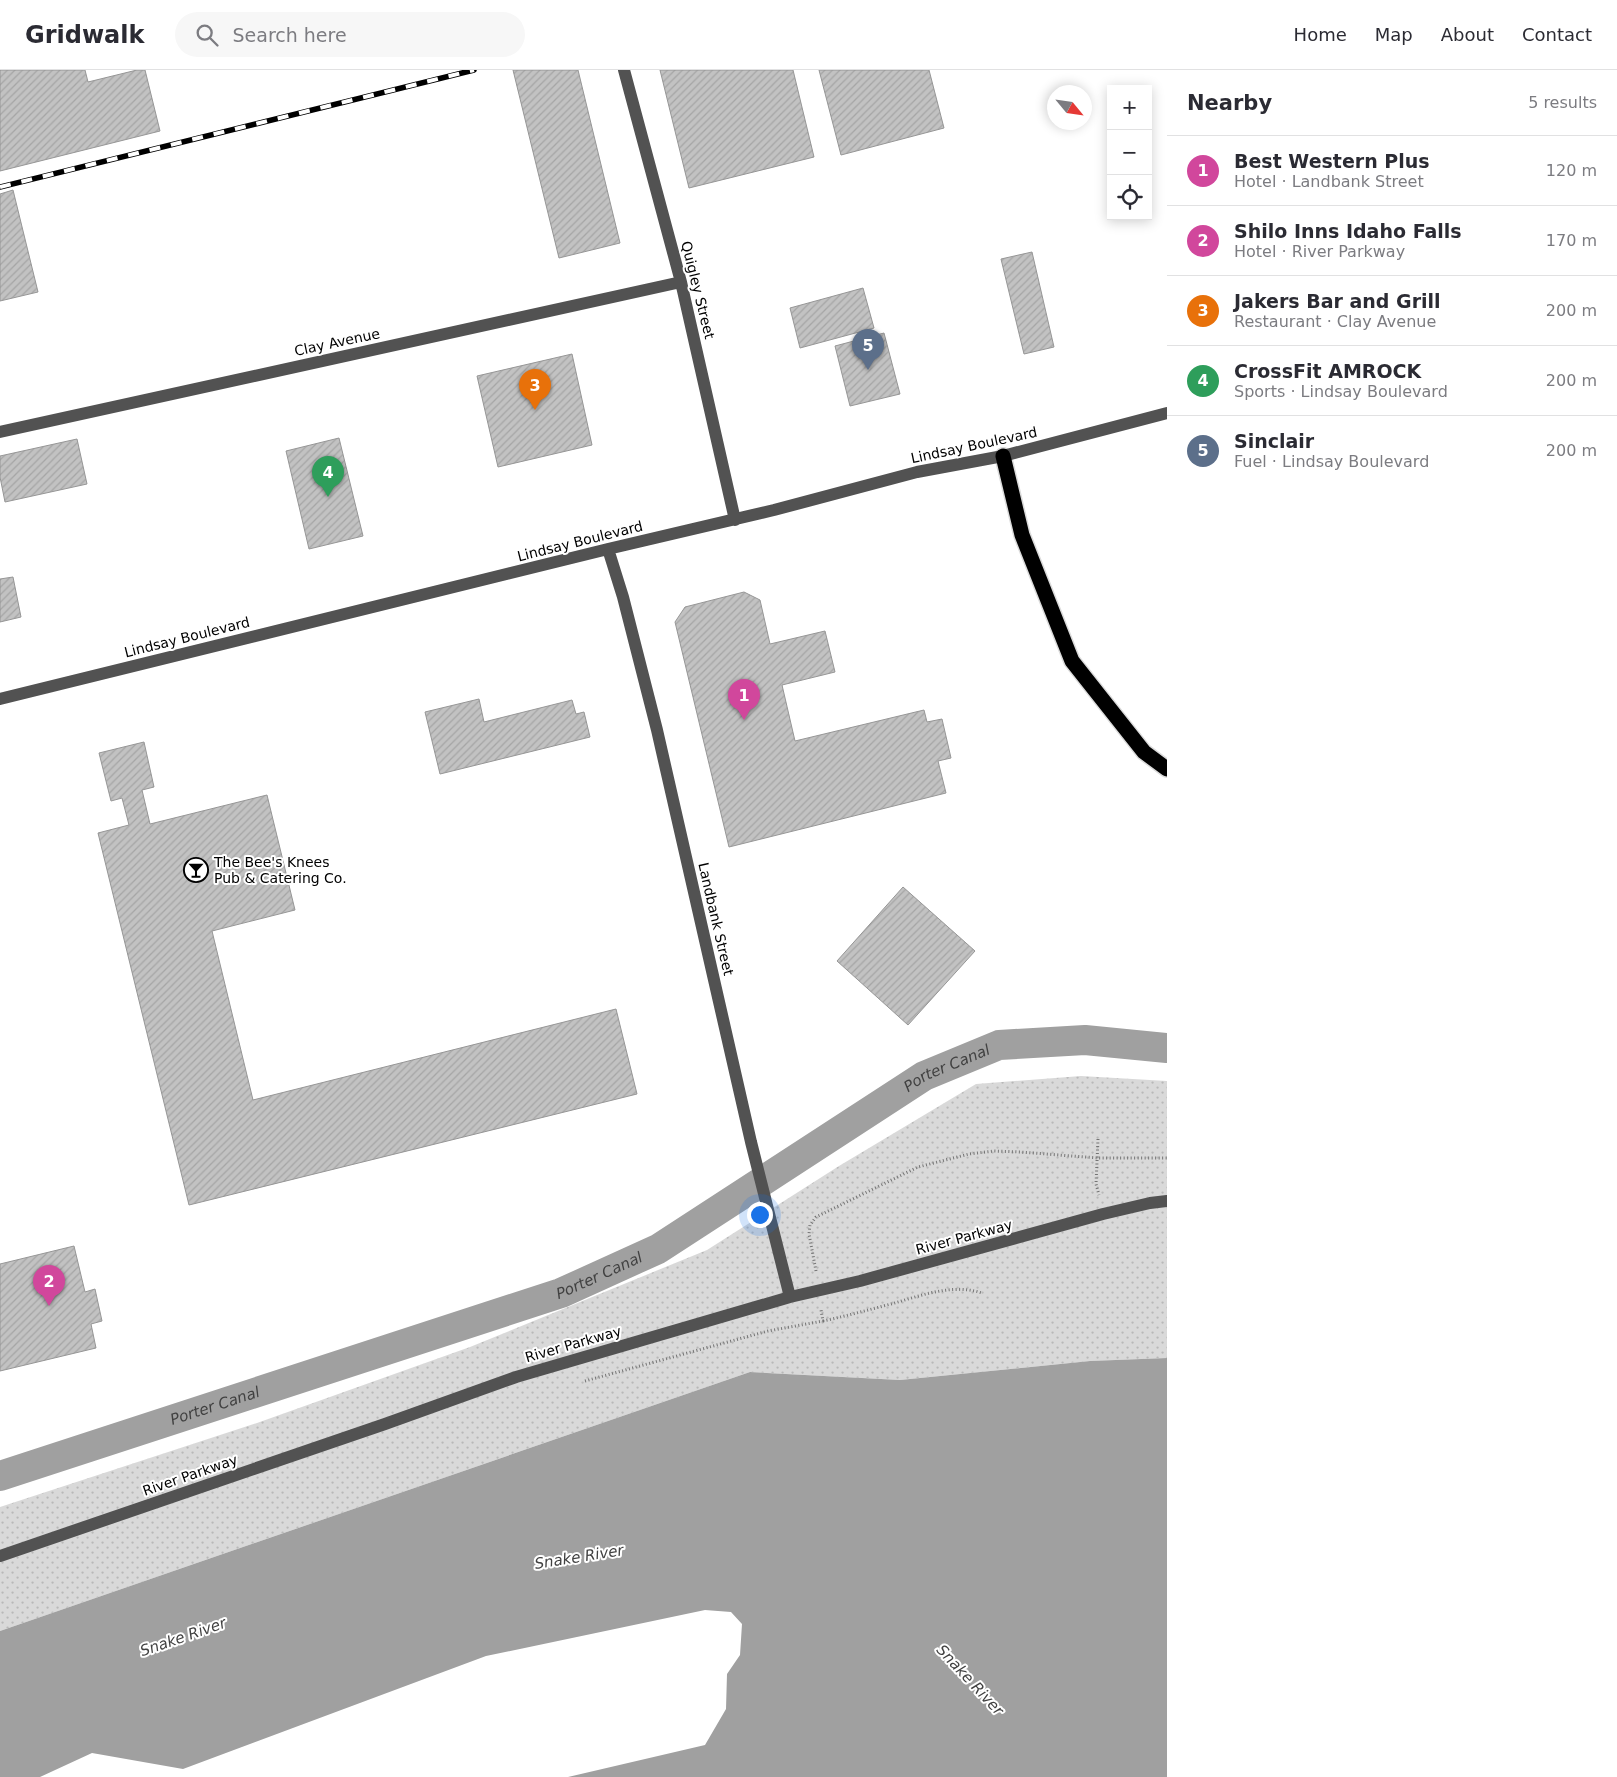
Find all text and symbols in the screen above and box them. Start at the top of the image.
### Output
search box [175,12,525,57]
text: Gridwalk [25,21,145,49]
icon: search [193,21,221,49]
text: Search here [233,24,347,46]
text: Home [1294,24,1347,45]
text: Map [1375,24,1413,45]
text: About [1441,24,1494,45]
text: Contact [1522,24,1592,45]
north arrow [1047,85,1092,130]
map controls [1107,85,1152,220]
button: + [1107,85,1152,130]
text: Nearby [1187,91,1272,115]
text: 5 results [1528,93,1597,112]
button: − [1107,130,1152,175]
text: Best Western Plus [1234,150,1430,172]
text: 1 [1197,161,1209,180]
text: 120 m [1546,161,1597,180]
text: Hotel · Landbank Street [1234,172,1424,191]
button: locate [1107,175,1152,220]
text: Shilo Inns Idaho Falls [1234,220,1462,242]
text: 2 [1197,231,1209,250]
text: 170 m [1546,231,1597,250]
street label: Quigley Street [678,239,718,341]
text: Hotel · River Parkway [1234,242,1405,261]
text: Jakers Bar and Grill [1234,290,1441,312]
text: 3 [1197,301,1209,320]
text: 200 m [1546,301,1597,320]
text: Restaurant · Clay Avenue [1234,312,1436,331]
street label: Clay Avenue [293,325,381,359]
pin: 5 [852,329,884,370]
text: CrossFit AMROCK [1234,360,1421,382]
pin: 3 [519,369,551,410]
text: 4 [1197,371,1209,390]
text: 200 m [1546,371,1597,390]
text: Sports · Lindsay Boulevard [1234,382,1448,401]
street label: Lindsay Boulevard [909,424,1039,466]
text: Sinclair [1234,430,1314,452]
text: 5 [1197,441,1209,460]
text: 200 m [1546,441,1597,460]
text: Fuel · Lindsay Boulevard [1234,452,1429,471]
pin: 4 [312,456,344,497]
street label: Lindsay Boulevard [516,518,644,564]
street label: Lindsay Boulevard [123,614,251,660]
pin: 1 [728,679,760,720]
place label: The Bee's Knees Pub & Catering Co. [213,854,347,886]
bar icon: The Bee's Knees Pub & Catering Co. [183,857,209,883]
street label: Landbank Street [695,861,737,978]
water label: Porter Canal [900,1040,993,1096]
your location [747,1202,773,1228]
street label: River Parkway [914,1216,1014,1258]
water label: Porter Canal [554,1248,646,1303]
pin: 2 [33,1265,65,1306]
street label: River Parkway [523,1323,623,1365]
water label: Porter Canal [168,1383,263,1429]
street label: River Parkway [140,1451,240,1499]
water label: Snake River [533,1541,626,1573]
water label: Snake River [138,1614,229,1660]
water label: Snake River [933,1641,1008,1720]

